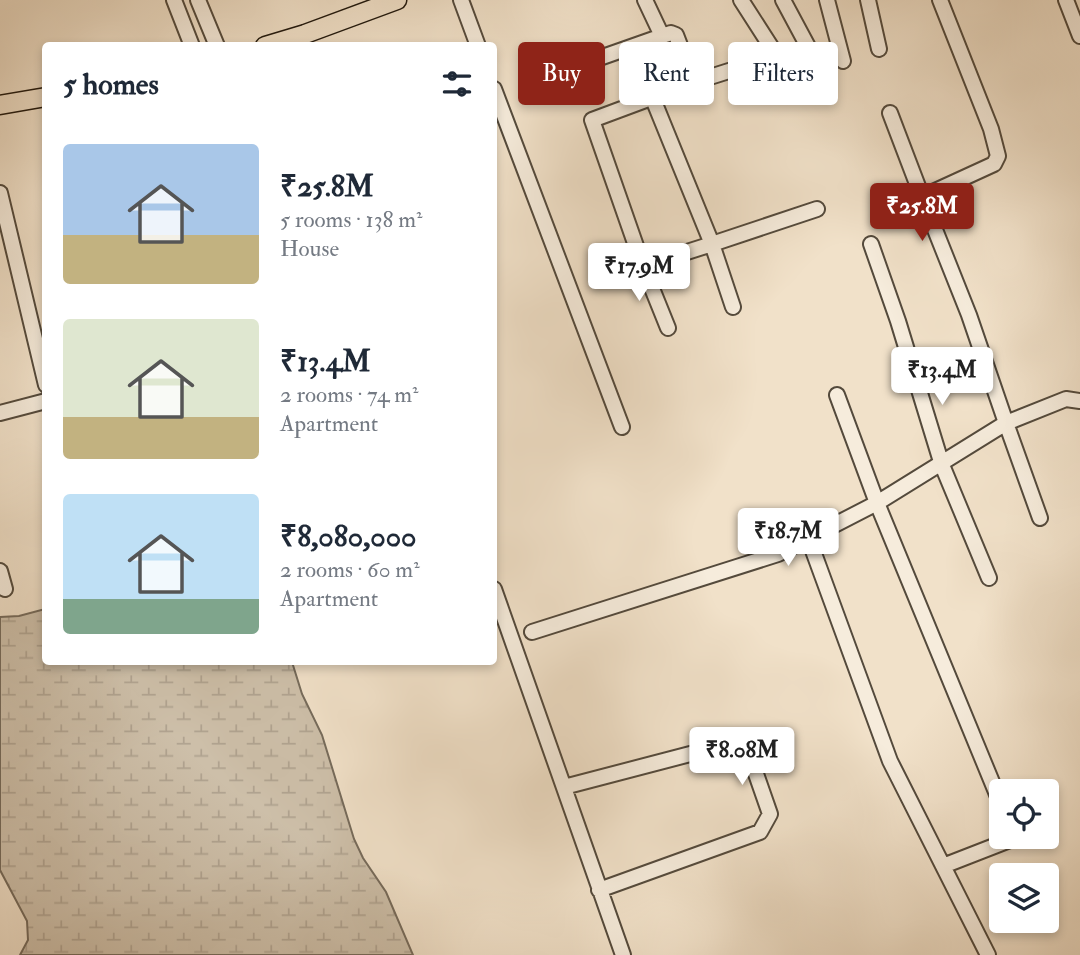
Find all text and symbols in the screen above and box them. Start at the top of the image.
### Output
chip: Buy [518,42,605,105]
chip: Rent [619,42,714,105]
chip: Filters [728,42,838,105]
icon: filters [438,65,476,103]
text: 5 homes [63,66,159,103]
text: ₹25.8M [280,168,374,205]
icon: home [119,172,203,256]
pin: ₹25.8M [865,184,979,243]
text: ₹25.8M [886,191,958,220]
text: 5 rooms · 138 m² [280,205,423,234]
text: House [280,234,339,263]
pin: ₹17.9M [582,244,696,303]
text: ₹17.9M [604,251,674,280]
text: ₹13.4M [280,343,371,380]
icon: home [119,347,203,431]
pin: ₹13.4M [885,348,999,407]
text: ₹13.4M [907,355,977,384]
text: 2 rooms · 74 m² [280,380,419,409]
text: Apartment [280,409,378,438]
pin: ₹18.7M [731,508,845,568]
text: ₹18.7M [754,516,822,545]
text: ₹8,080,000 [280,518,416,555]
icon: home [119,522,203,606]
text: 2 rooms · 60 m² [280,555,420,584]
text: Apartment [280,584,378,613]
pin: ₹8.08M [685,728,799,787]
text: ₹8.08M [705,735,779,764]
map controls [989,779,1059,933]
button: locate [989,779,1059,849]
button: layers [989,863,1059,933]

